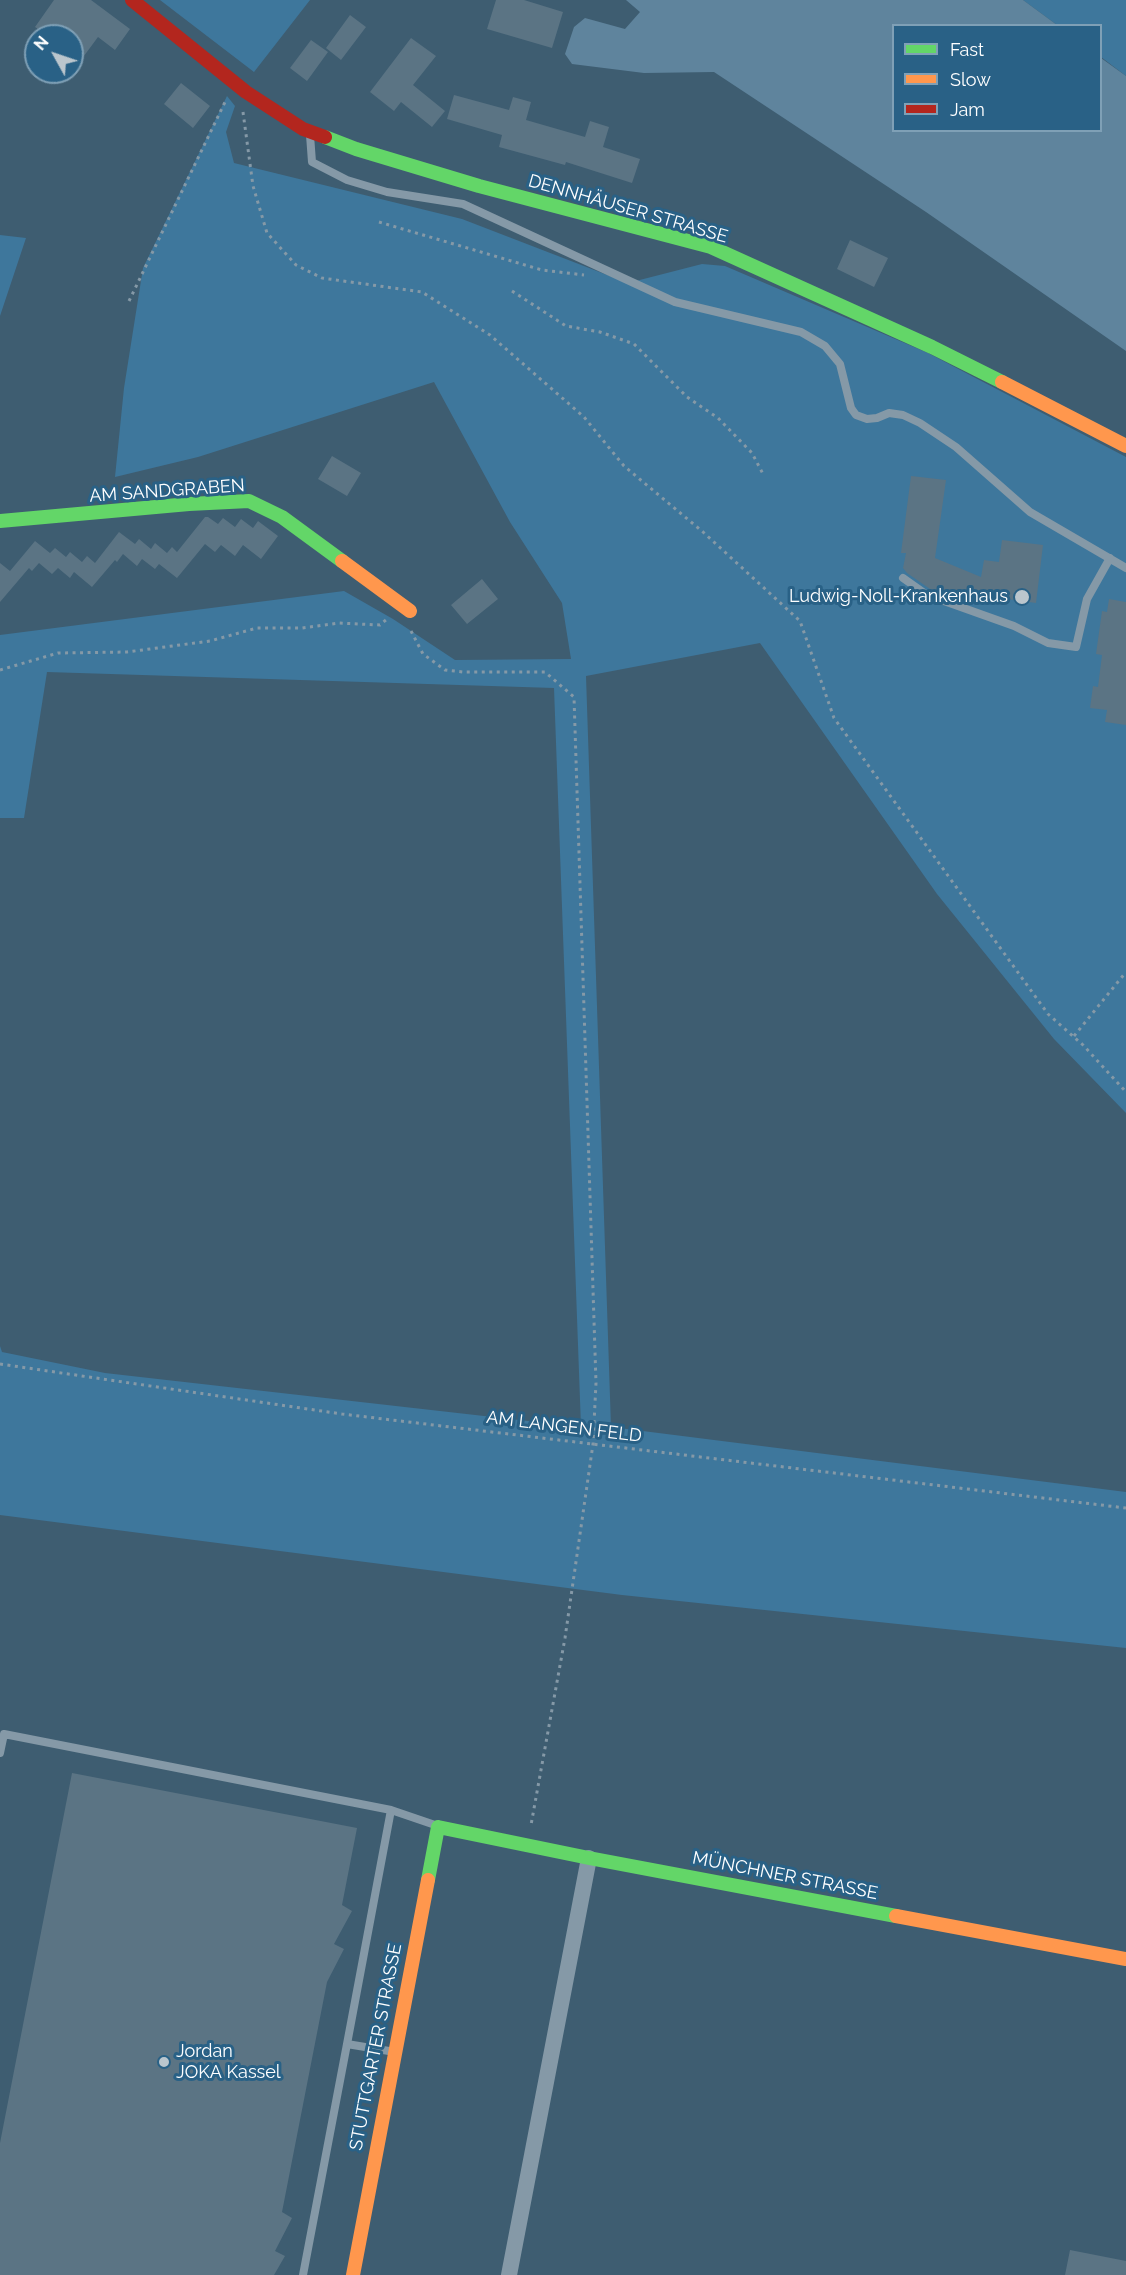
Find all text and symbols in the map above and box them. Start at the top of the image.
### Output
north arrow [24,24,84,84]
legend [892,24,1102,132]
text: N [30,33,53,54]
text: Fast [950,39,984,60]
text: Slow [950,69,991,90]
text: Jam [950,99,985,120]
street label: DENNHÄUSER STRASSE [526,170,730,248]
street label: AM SANDGRABEN [89,475,245,507]
place label: Ludwig-Noll-Krankenhaus [789,586,1008,608]
marker: Ludwig-Noll-Krankenhaus [1013,588,1031,606]
street label: AM LANGEN FELD [485,1407,643,1447]
street label: MÜNCHNER STRASSE [690,1847,880,1905]
street label: STUTTGARTER STRASSE [345,1942,407,2152]
place label: Jordan JOKA Kassel [176,2041,281,2084]
marker: Jordan JOKA Kassel [157,2055,171,2069]

